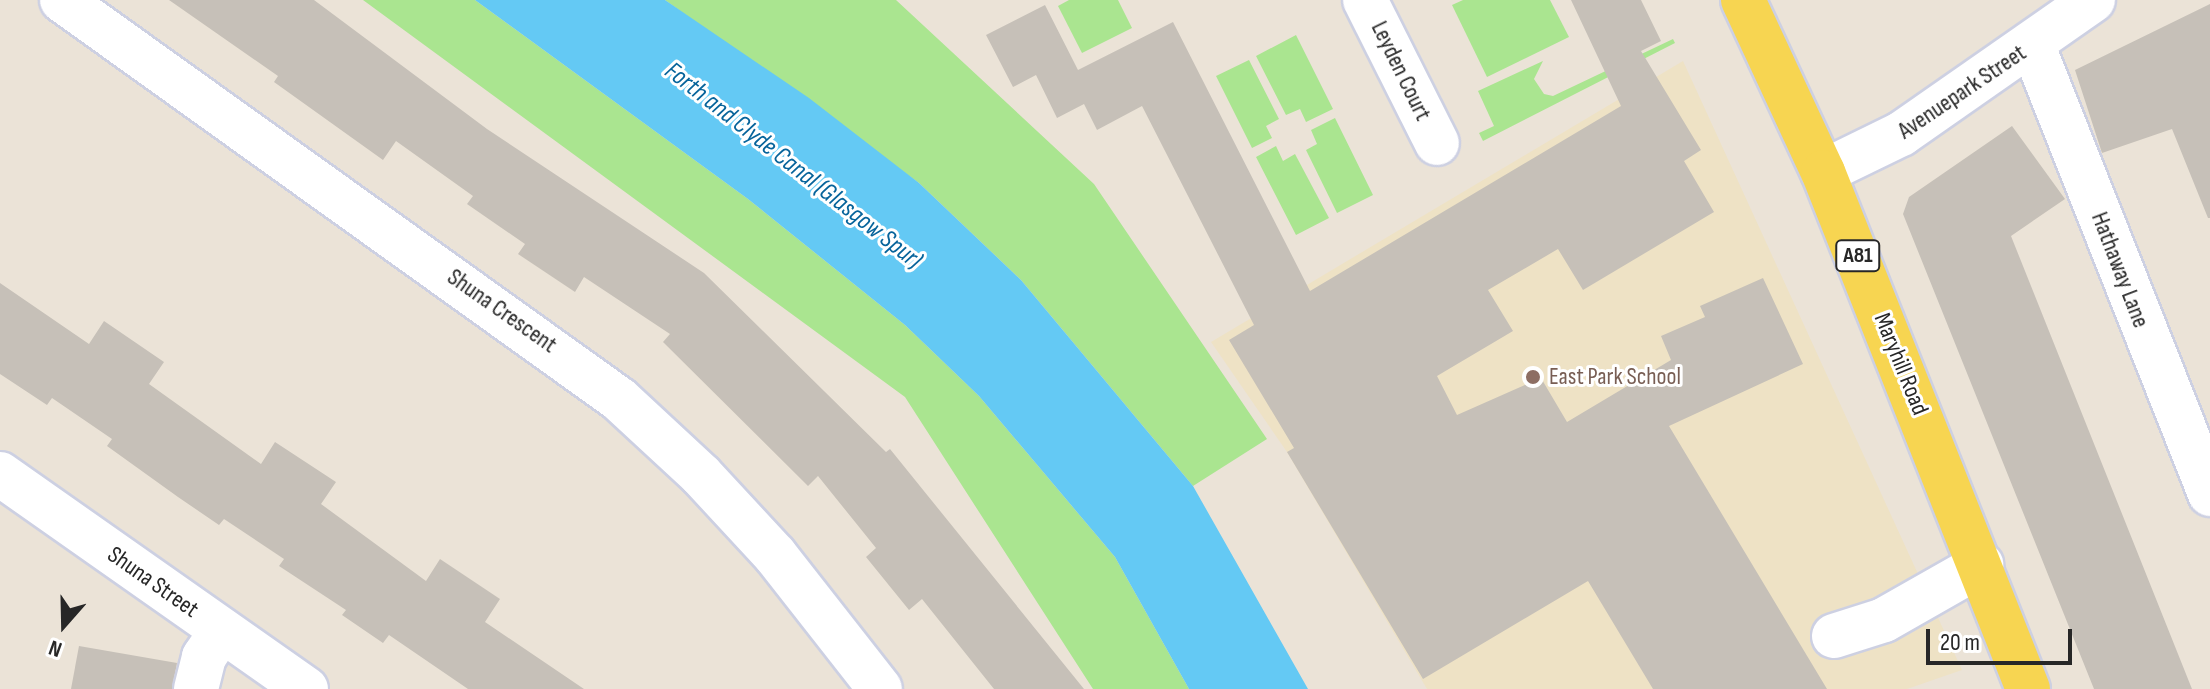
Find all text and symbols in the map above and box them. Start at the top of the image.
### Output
street label: Leyden Court [1365,17,1437,125]
street label: Avenuepark Street [1892,39,2032,145]
water label: Forth and Clyde Canal (Glasgow Spur) [658,56,928,276]
street label: Hathaway Lane [2085,208,2155,332]
road number: A81 [1834,238,1882,274]
street label: Shuna Crescent [442,263,562,359]
street label: Maryhill Road [1868,309,1934,419]
place label: East Park School [1549,363,1681,391]
marker: East Park School [1524,368,1542,386]
street label: Shuna Street [102,540,204,624]
north arrow [24,585,104,665]
scale bar [1930,613,2076,663]
text: 20 m [1940,628,1980,657]
text: N [45,633,66,663]

